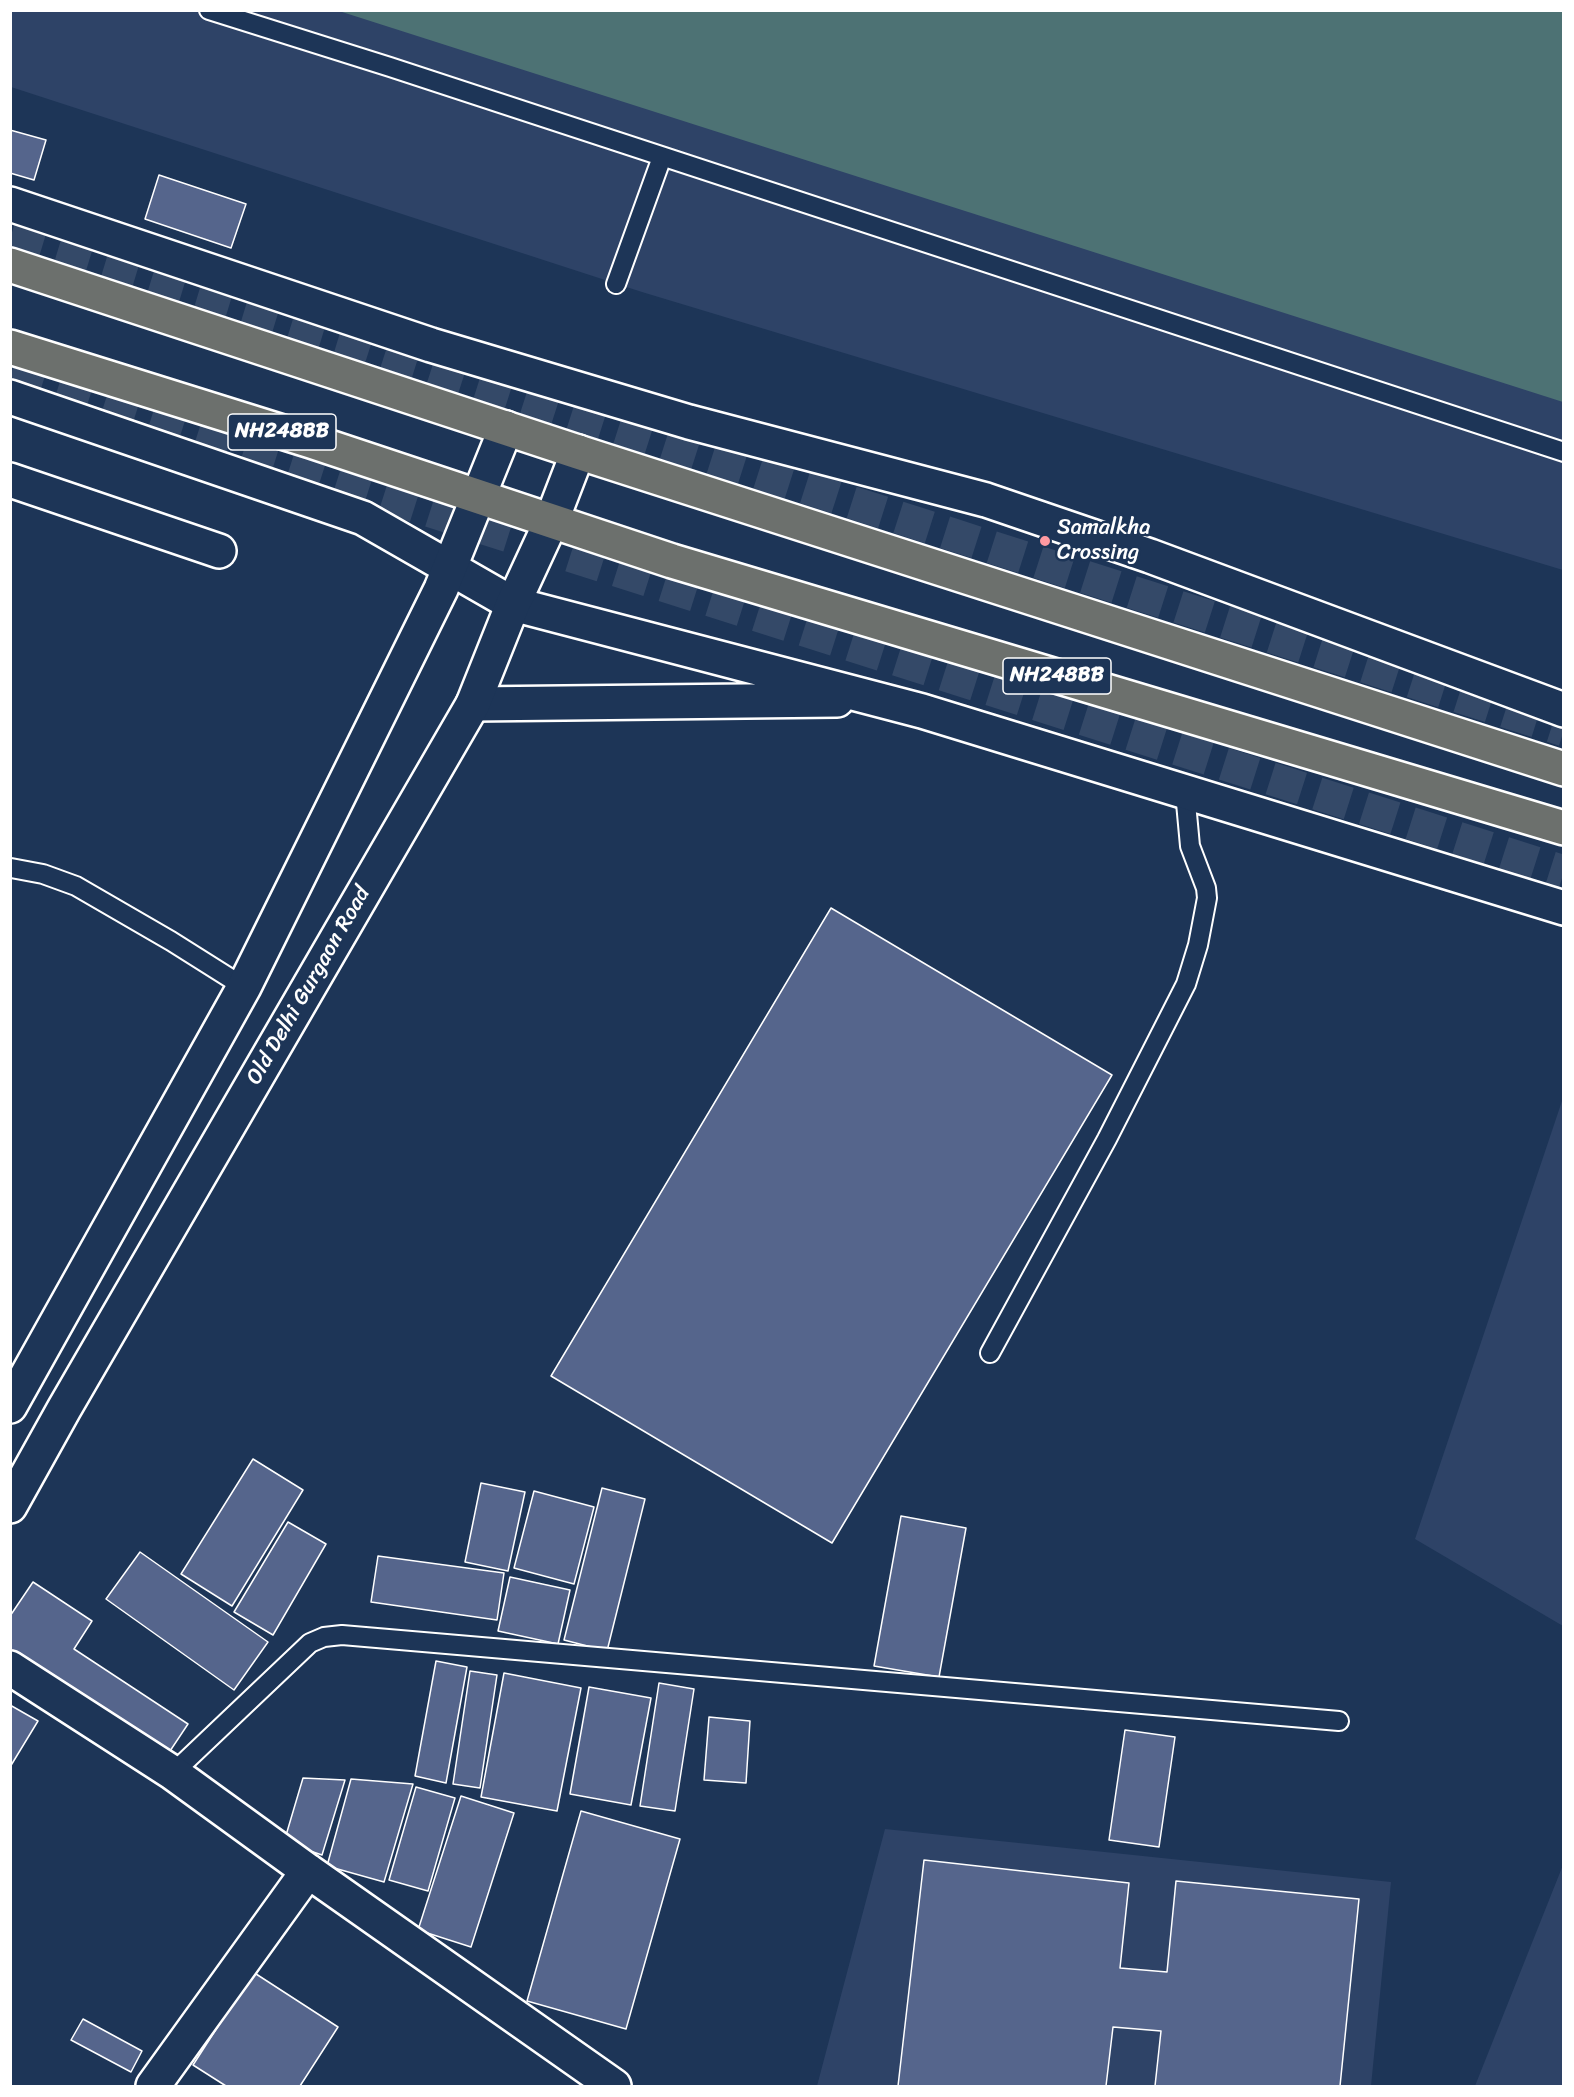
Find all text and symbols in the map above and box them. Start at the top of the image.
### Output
road number: NH248BB [228,414,336,450]
place label: Samalkha Crossing [1057,515,1150,566]
marker: Samalkha Crossing [1038,534,1052,548]
road number: NH248BB [1003,658,1111,694]
street label: Old Delhi Gurgaon Road [241,882,377,1090]

